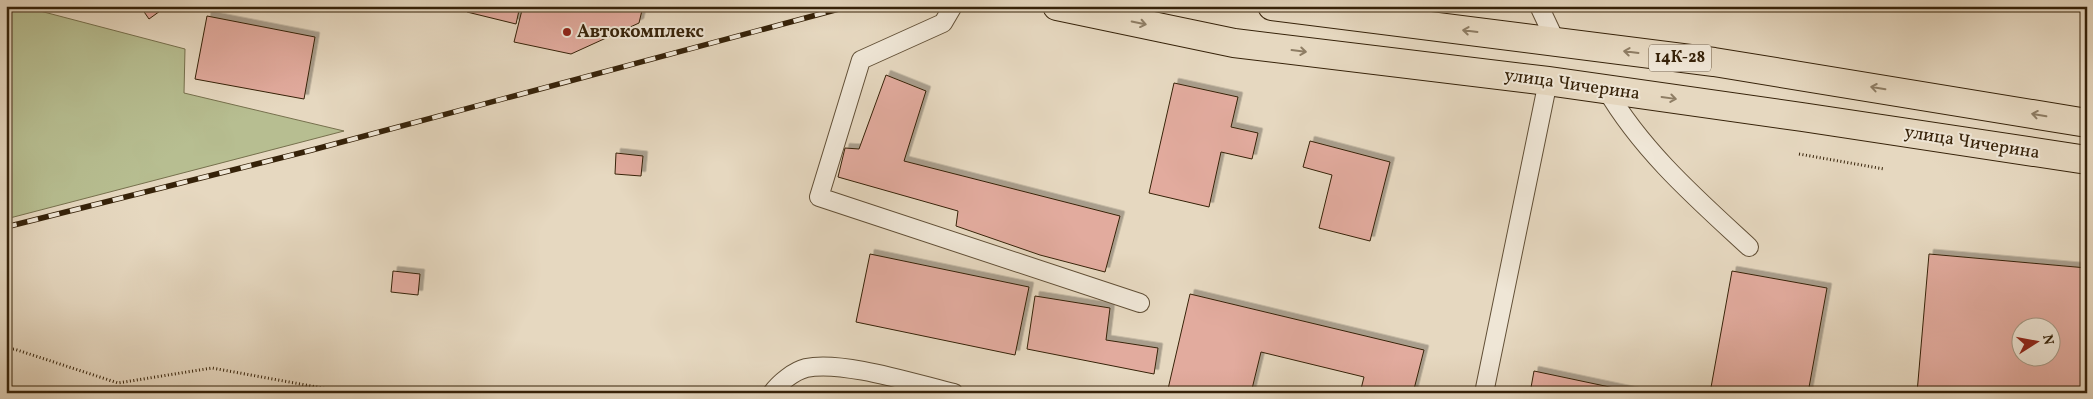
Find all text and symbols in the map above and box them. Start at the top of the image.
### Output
one-way arrow [1131,19,1147,28]
place label: Автокомплекс [577,20,704,45]
marker: Автокомплекс [561,26,573,38]
one-way arrow [1462,26,1478,36]
road number: 14К-28 [1649,44,1711,72]
one-way arrow [1291,46,1307,56]
one-way arrow [1623,47,1639,57]
street label: улица Чичерина [1503,63,1641,107]
one-way arrow [1871,83,1887,93]
one-way arrow [1660,93,1676,103]
one-way arrow [2031,109,2047,119]
street label: улица Чичерина [1903,120,2041,166]
north arrow [2010,316,2060,366]
text: N [2037,333,2058,347]

